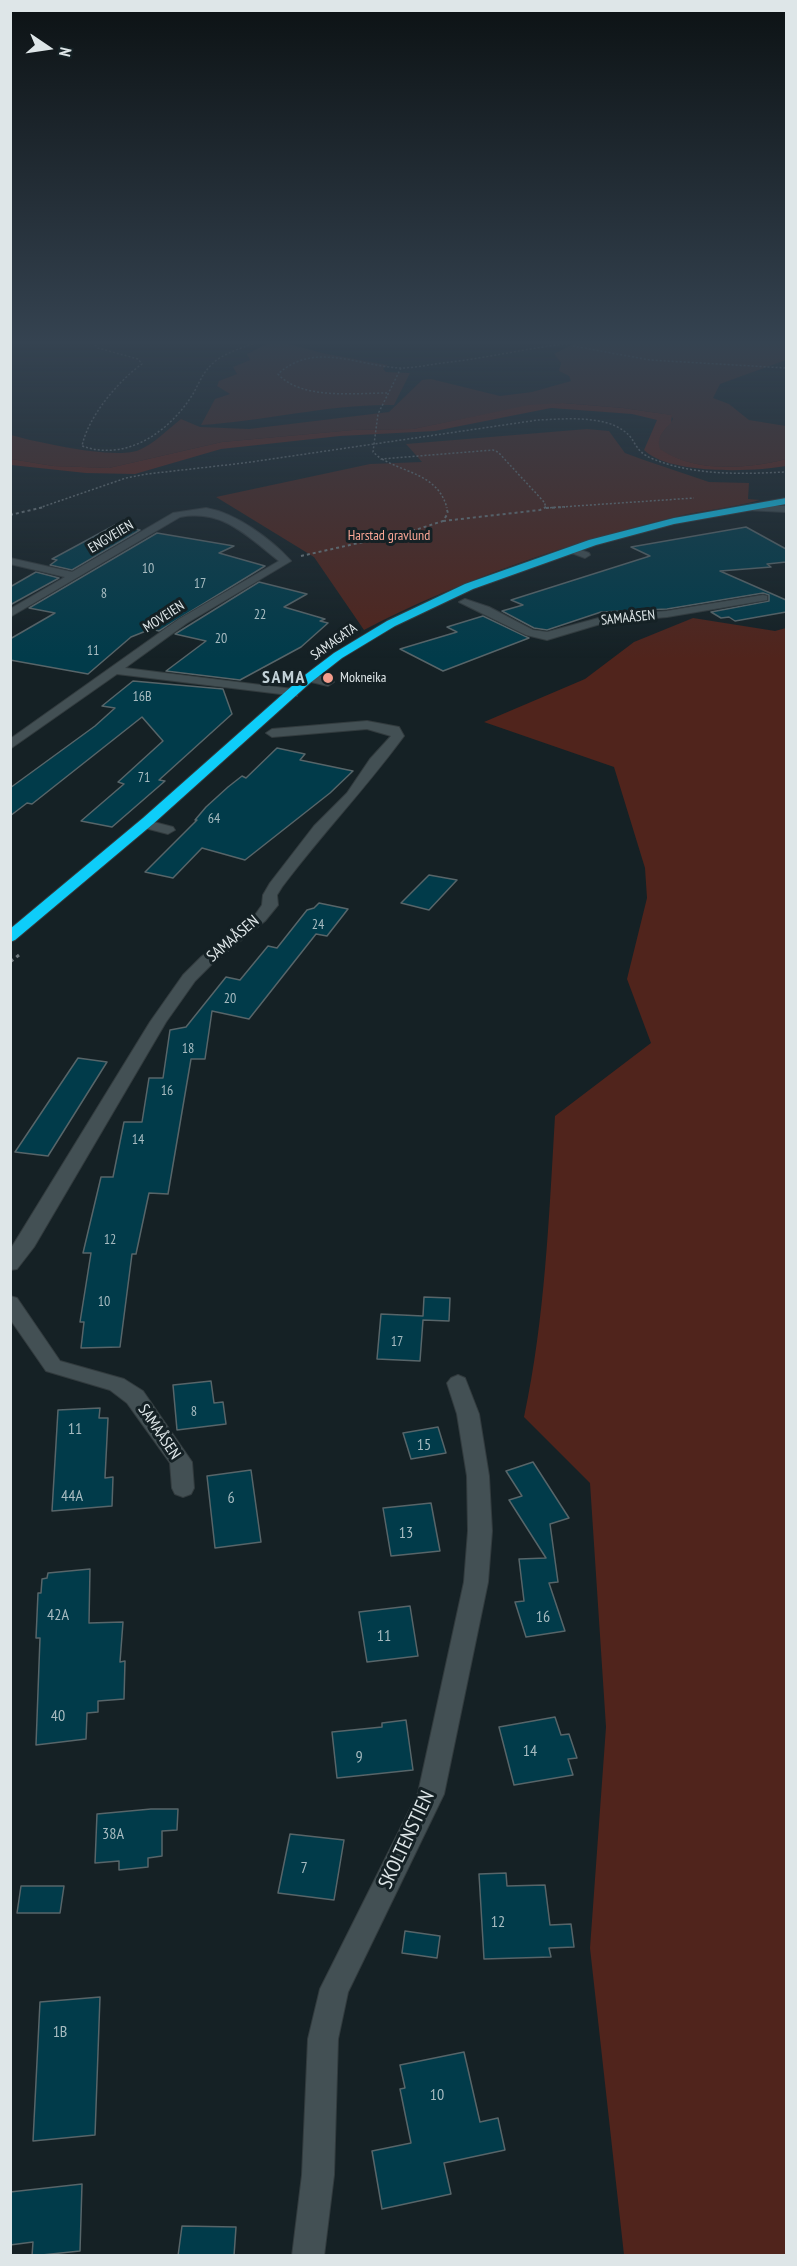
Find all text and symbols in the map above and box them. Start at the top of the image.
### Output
north arrow [18,18,78,78]
text: N [55,46,76,59]
street label: ENGVEIEN [85,517,137,557]
park label: Harstad gravlund [348,528,430,544]
house number: 10 [142,561,154,577]
house number: 17 [194,576,206,592]
house number: 8 [101,586,107,602]
street label: MOVEIEN [140,598,188,636]
house number: 22 [254,607,266,623]
street label: SAMAÅSEN [600,607,656,629]
street label: SAMAGATA [308,620,360,664]
house number: 20 [215,631,227,647]
house number: 11 [87,643,99,659]
district label: SAMA [262,667,306,689]
place label: Mokneika [340,670,386,686]
marker: Mokneika [321,671,335,685]
house number: 16B [132,689,152,705]
house number: 71 [138,770,150,786]
house number: 64 [208,811,220,827]
street label: SAMAÅSEN [203,912,263,966]
house number: 24 [312,917,324,933]
house number: 20 [224,991,236,1007]
house number: 18 [182,1041,194,1057]
house number: 16 [161,1083,173,1099]
house number: 14 [132,1132,144,1148]
house number: 12 [104,1232,116,1248]
house number: 10 [98,1294,110,1310]
house number: 17 [391,1334,403,1350]
street label: SAMAÅSEN [134,1401,184,1463]
house number: 8 [191,1404,197,1420]
house number: 11 [68,1419,82,1439]
house number: 15 [417,1435,431,1455]
house number: 44A [61,1486,83,1506]
house number: 6 [227,1488,235,1508]
house number: 13 [399,1523,413,1543]
house number: 42A [47,1605,69,1625]
house number: 16 [536,1607,550,1627]
house number: 11 [377,1626,391,1646]
house number: 40 [51,1706,65,1726]
house number: 14 [523,1741,537,1761]
house number: 9 [355,1747,363,1767]
street label: SKOLTENSTIEN [374,1787,440,1893]
house number: 38A [102,1824,124,1844]
house number: 7 [300,1858,308,1878]
house number: 12 [491,1912,505,1932]
house number: 1B [53,2022,67,2042]
house number: 10 [430,2085,444,2105]

